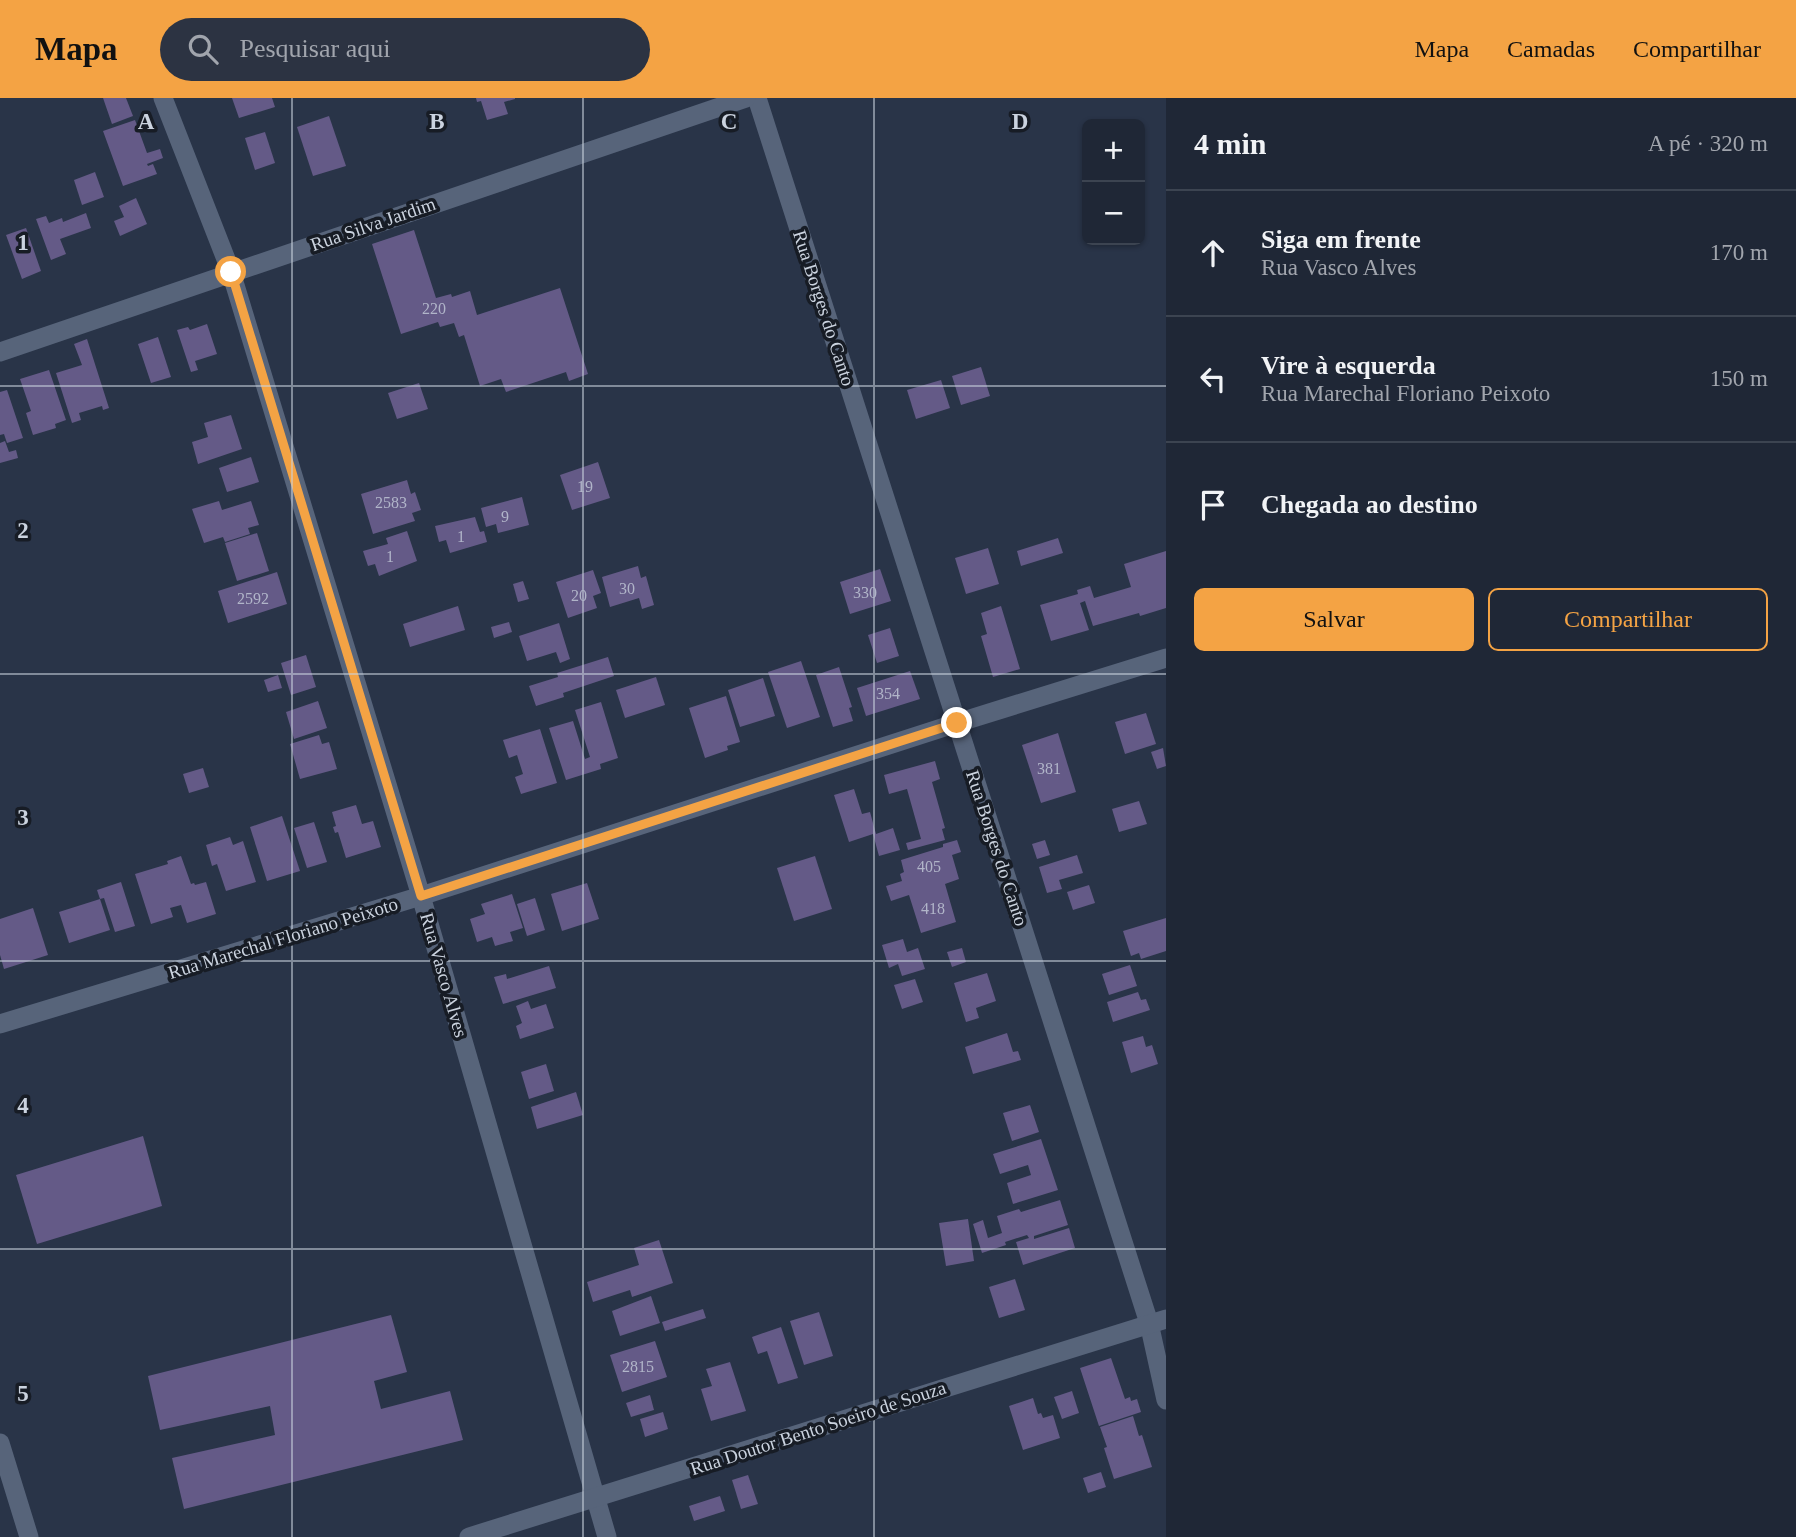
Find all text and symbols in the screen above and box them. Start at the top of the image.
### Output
search box [160,18,650,81]
icon: search [184,30,222,68]
text: Mapa [35,31,118,67]
text: Pesquisar aqui [240,34,390,63]
text: Mapa [1414,36,1469,62]
text: Camadas [1507,36,1595,62]
text: Compartilhar [1633,36,1761,62]
text: A [138,109,155,134]
text: B [429,109,445,134]
text: C [721,109,737,134]
text: D [1012,109,1028,134]
map controls [1082,119,1145,245]
button: + [1082,119,1145,182]
text: 4 min [1194,127,1267,160]
text: A pé · 320 m [1648,131,1768,156]
button: − [1082,182,1145,245]
street label: Rua Silva Jardim [308,193,438,255]
text: Siga em frente [1261,225,1421,254]
street label: Rua Borges do Canto [789,227,859,389]
text: 1 [17,230,29,255]
icon: ahead [1194,234,1232,272]
text: 170 m [1710,240,1768,265]
text: Rua Vasco Alves [1261,255,1416,280]
route start [215,256,246,287]
house number: 220 [422,300,446,317]
text: Vire à esquerda [1261,351,1436,380]
icon: left [1194,360,1232,398]
text: 150 m [1710,366,1768,391]
text: Rua Marechal Floriano Peixoto [1261,381,1550,406]
house number: 19 [577,478,593,495]
icon: arrive [1194,486,1232,524]
text: Chegada ao destino [1261,490,1478,519]
house number: 2583 [375,494,407,511]
house number: 9 [501,508,509,525]
text: 2 [17,518,29,543]
house number: 1 [457,528,465,545]
house number: 1 [386,548,394,565]
house number: 30 [619,580,635,597]
house number: 330 [853,584,877,601]
house number: 20 [571,587,587,604]
button: Salvar [1194,588,1474,651]
button: Compartilhar [1488,588,1768,651]
house number: 2592 [237,590,269,607]
house number: 354 [876,685,900,702]
route end [941,707,972,738]
house number: 381 [1037,760,1061,777]
street label: Rua Borges do Canto [962,767,1032,929]
text: 3 [17,805,29,830]
house number: 405 [917,858,941,875]
street label: Rua Marechal Floriano Peixoto [166,893,400,983]
house number: 418 [921,900,945,917]
street label: Rua Vasco Alves [416,910,472,1040]
text: 4 [17,1093,29,1118]
house number: 2815 [622,1358,654,1375]
street label: Rua Doutor Bento Soeiro de Souza [688,1377,949,1479]
text: 5 [17,1381,29,1406]

